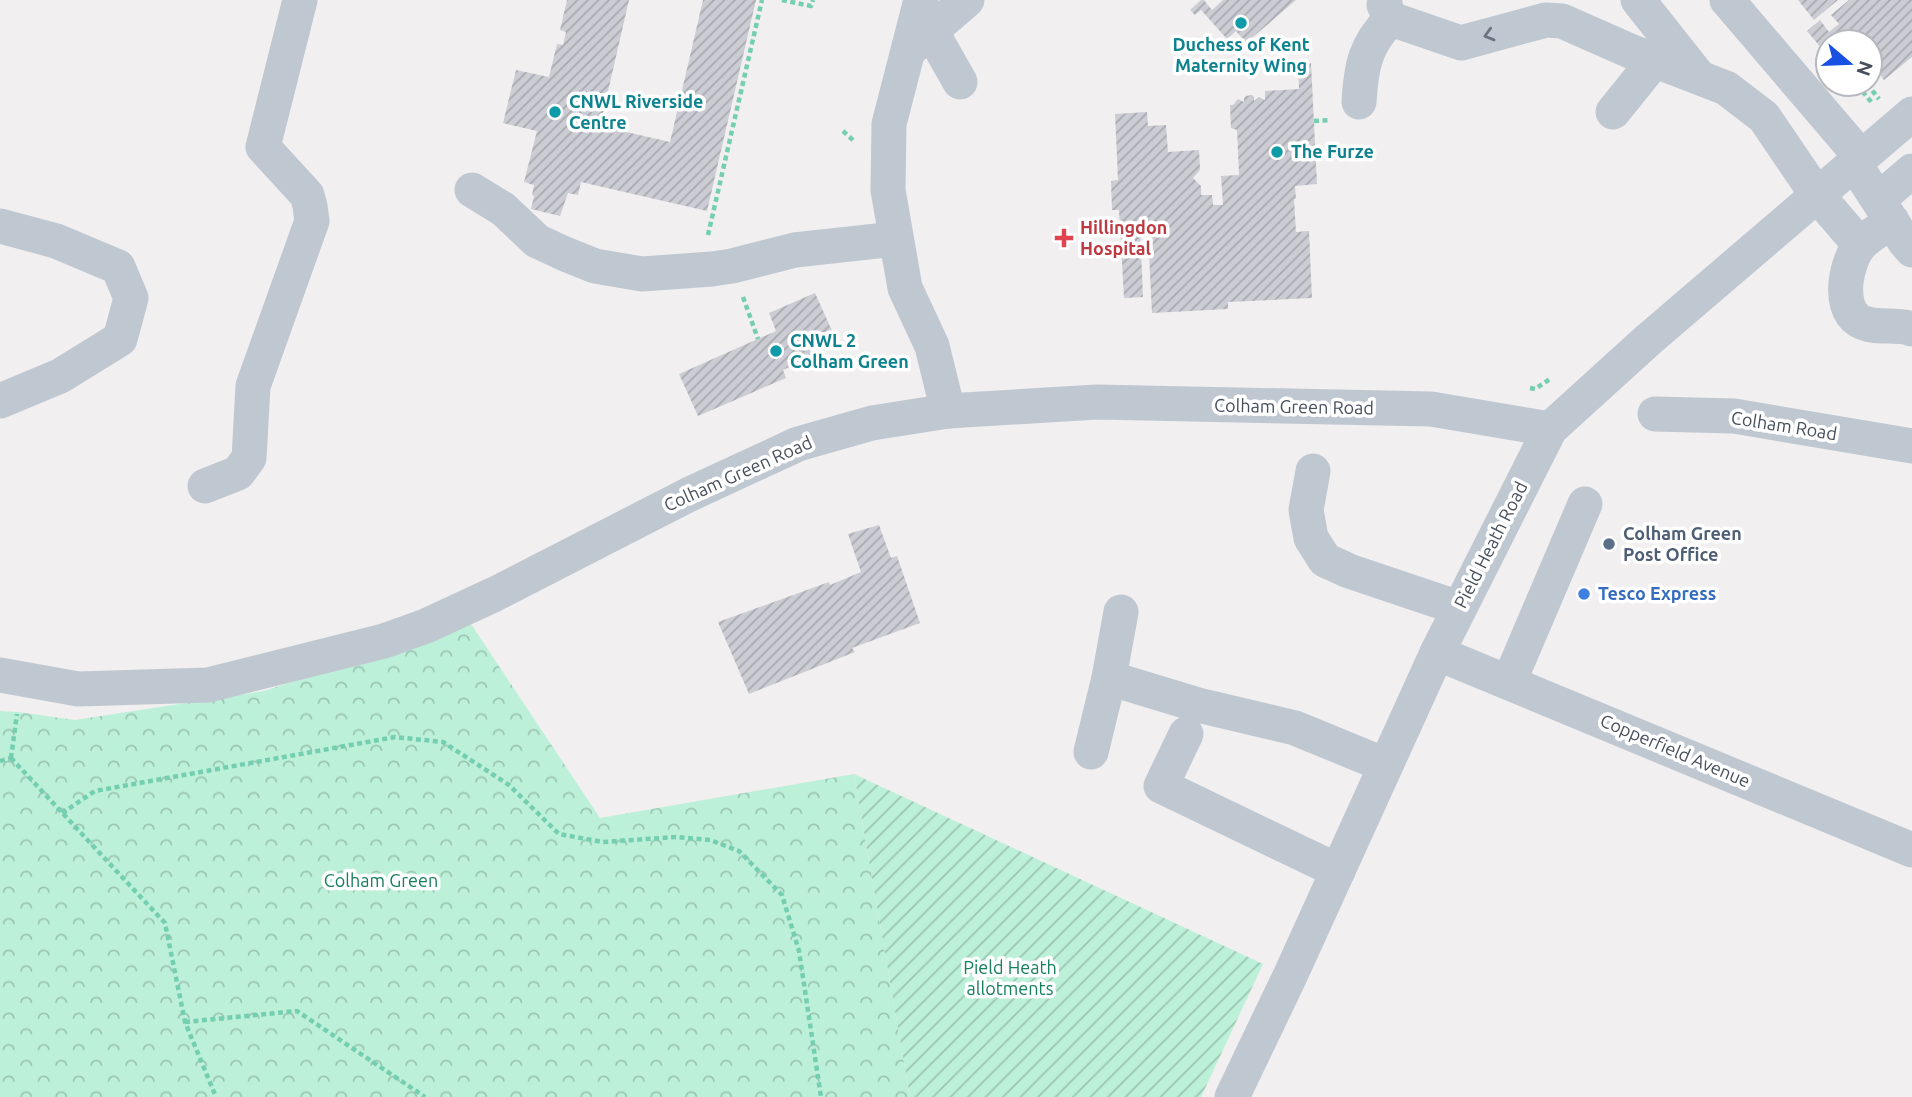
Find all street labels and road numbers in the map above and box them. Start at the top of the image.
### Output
street label: Colham Green Road [1214,395,1374,417]
street label: Colham Road [1730,407,1839,443]
street label: Colham Green Road [660,431,815,515]
street label: Pield Heath Road [1450,478,1531,611]
street label: Copperfield Avenue [1598,710,1753,791]

